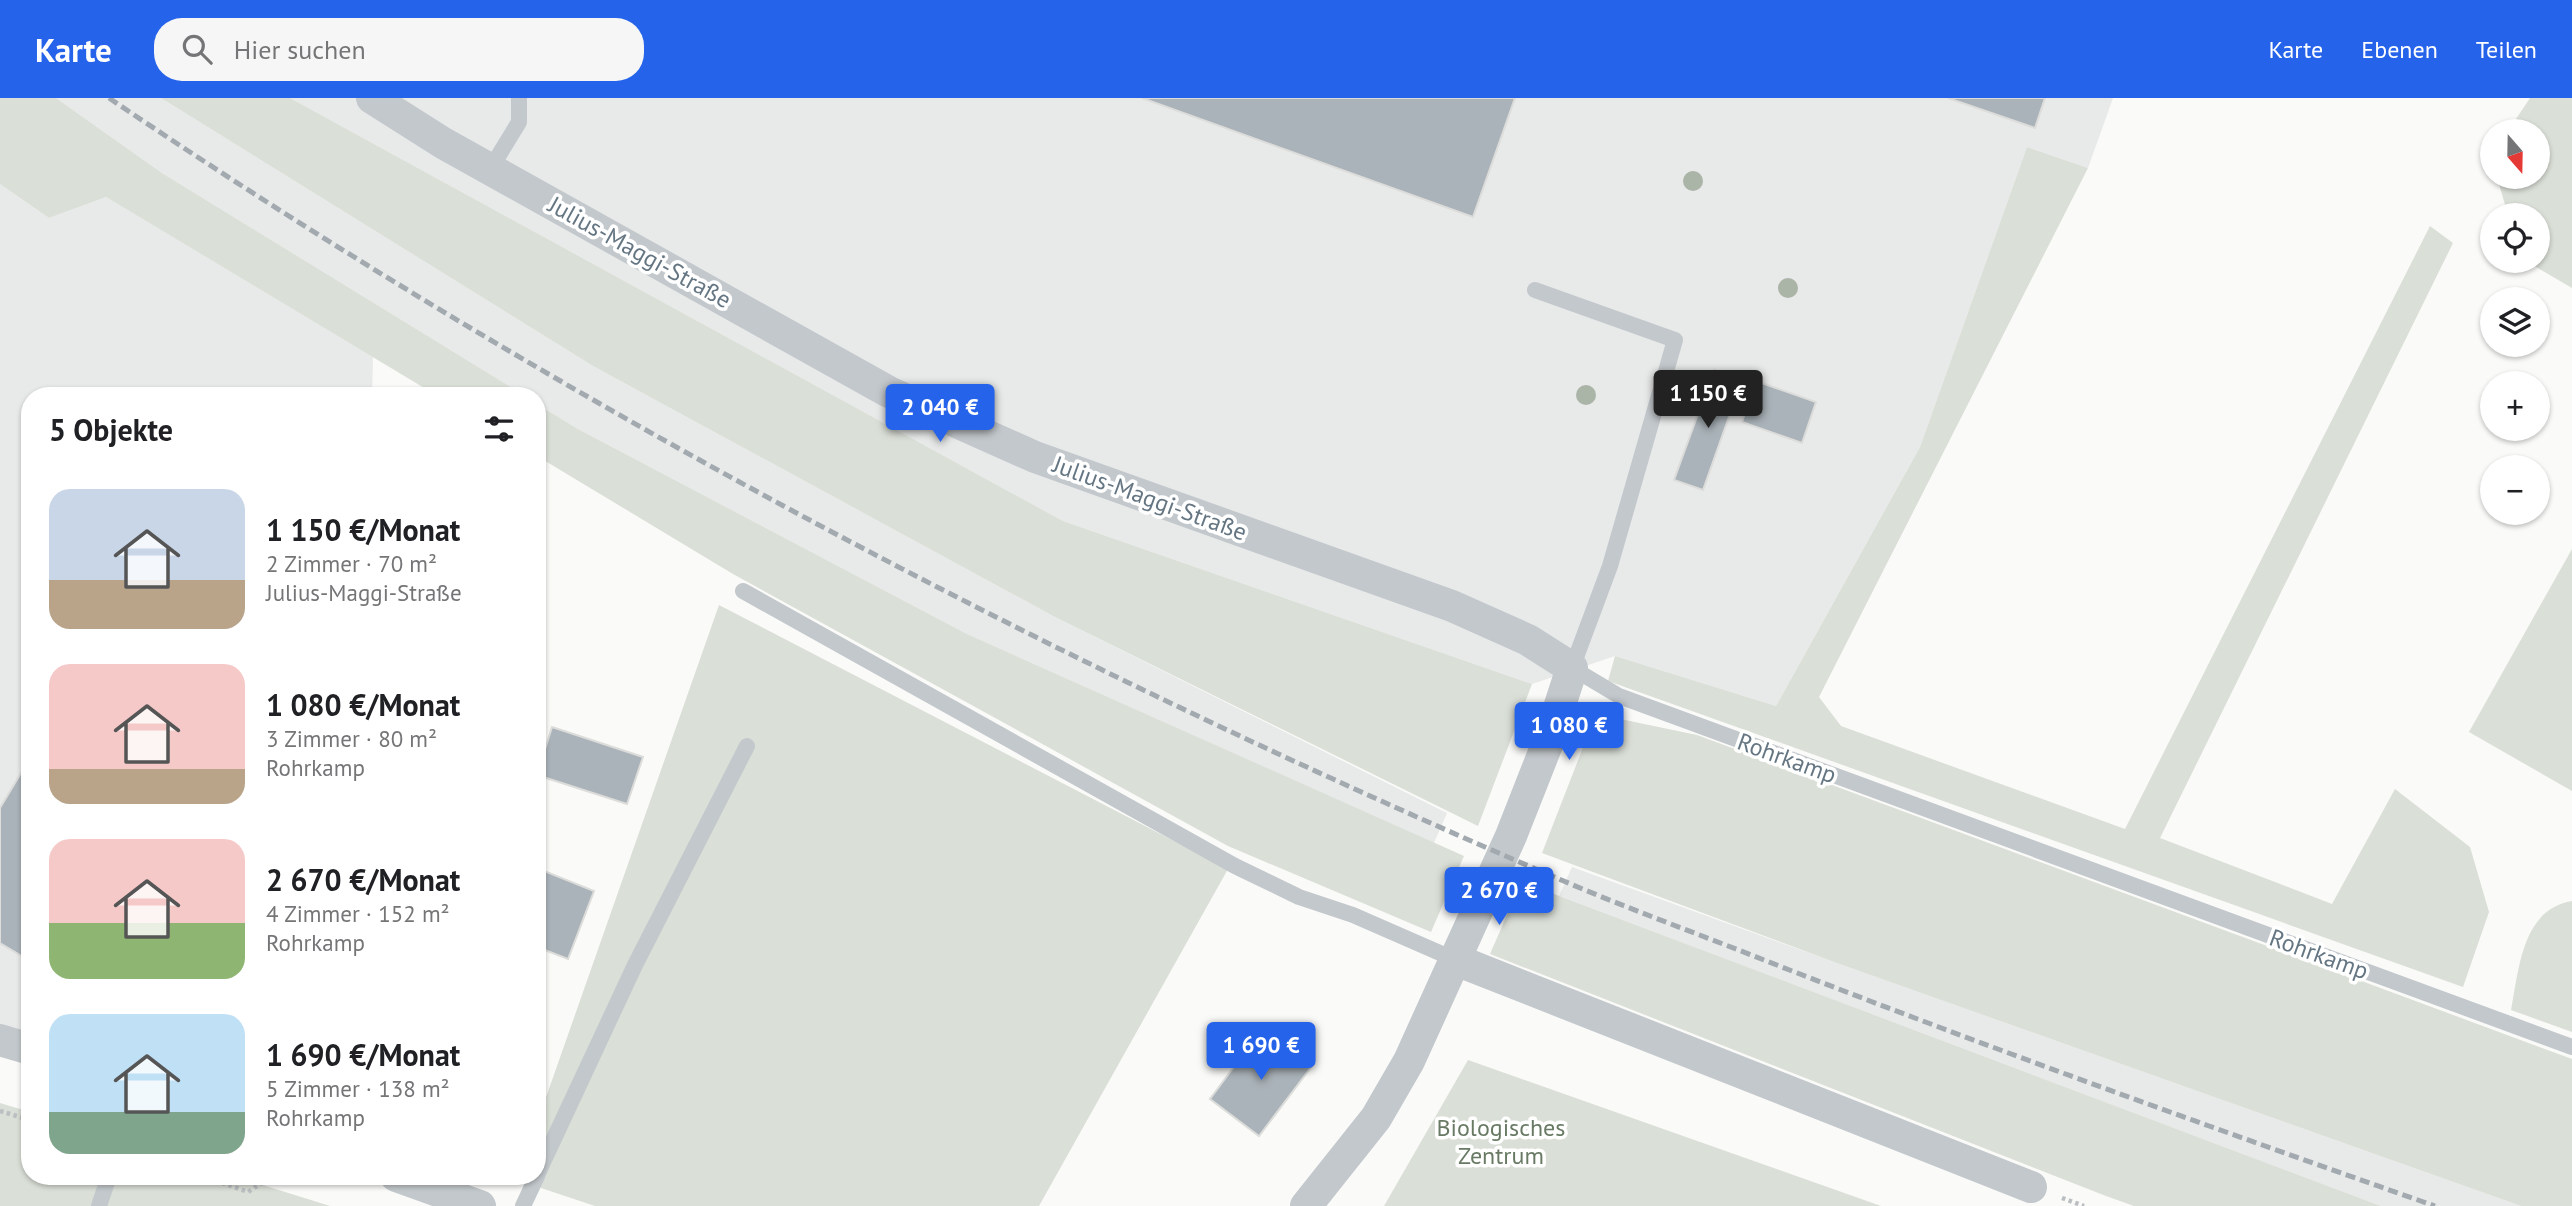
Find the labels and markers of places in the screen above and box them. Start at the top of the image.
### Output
pin: 1 150 € [1643,370,1773,430]
pin: 2 040 € [875,384,1005,444]
pin: 1 080 € [1504,702,1634,762]
pin: 2 670 € [1434,868,1564,927]
pin: 1 690 € [1196,1023,1326,1082]

